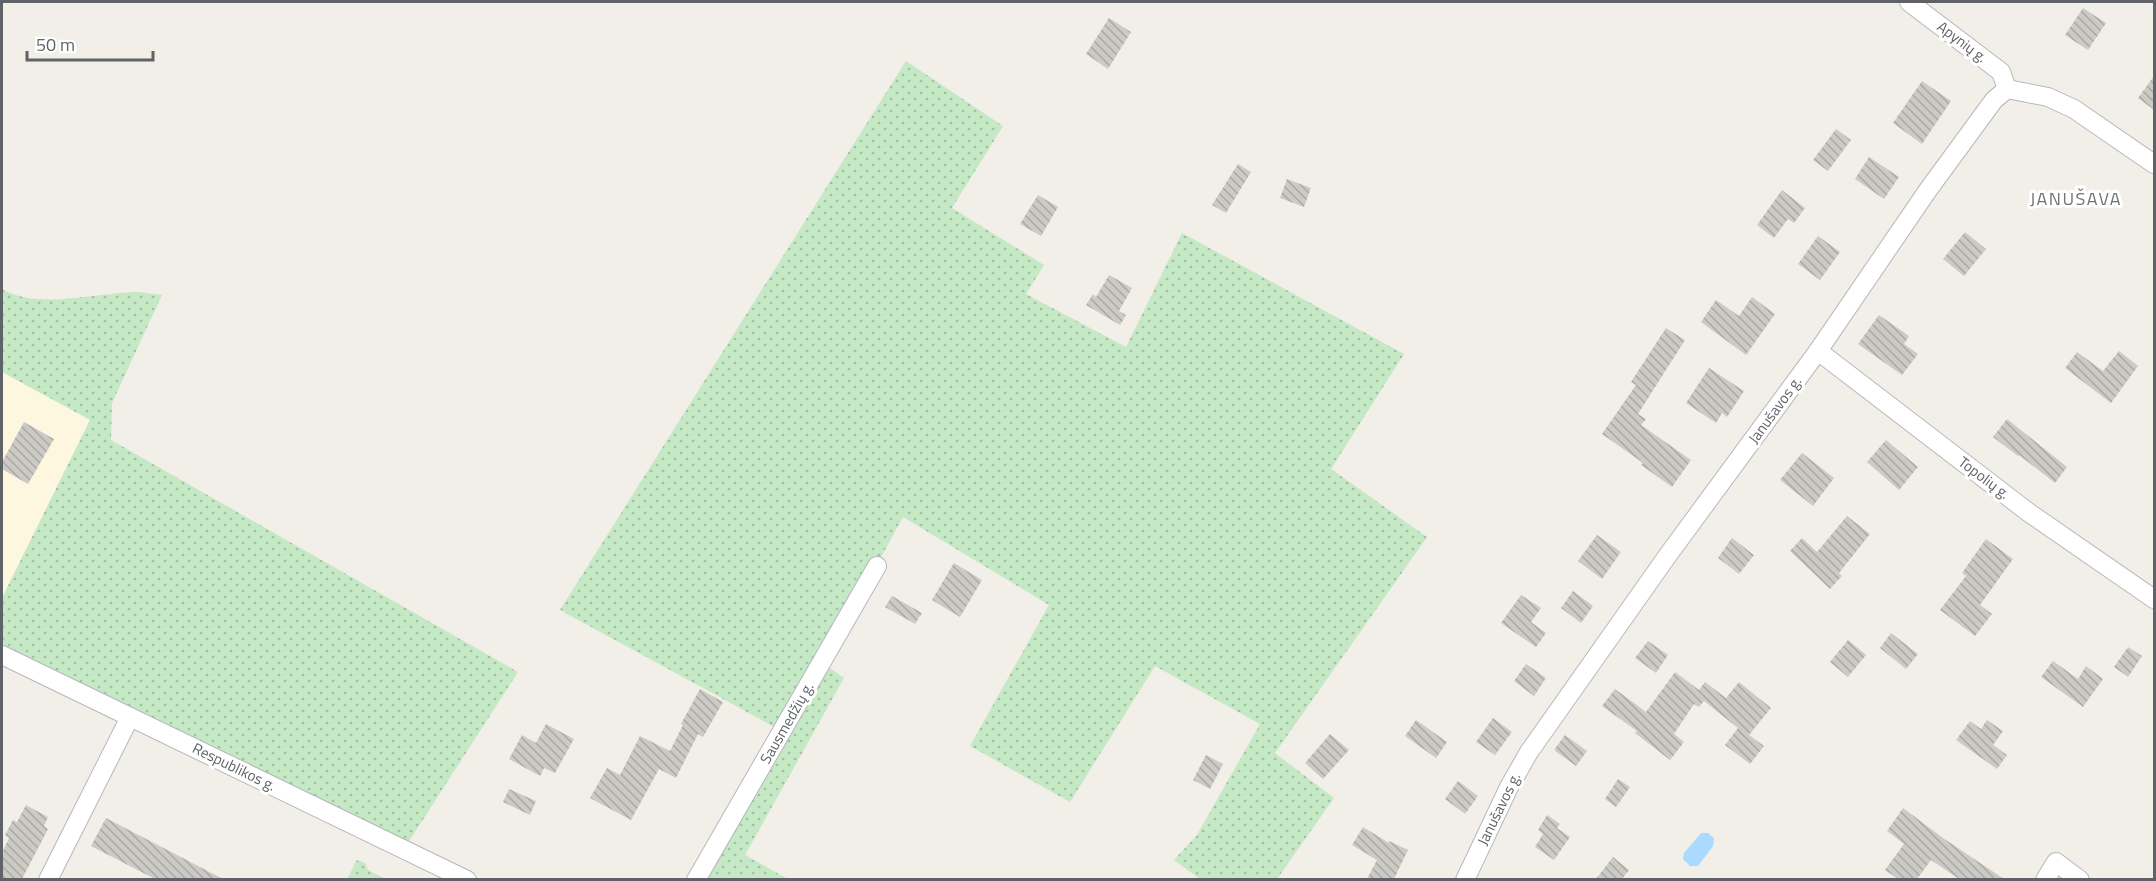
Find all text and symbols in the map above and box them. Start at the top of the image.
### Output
street label: Apynių g. [1932,15,1992,68]
scale bar [27,24,153,62]
text: 50 m [36,31,75,58]
district label: JANUŠAVA [2030,185,2122,212]
street label: Janušavos g. [1742,371,1807,448]
street label: Topolių g. [1954,451,2015,505]
street label: Sausmedžių g. [754,678,819,768]
street label: Respublikos g. [189,736,280,797]
street label: Janušavos g. [1471,768,1526,849]

